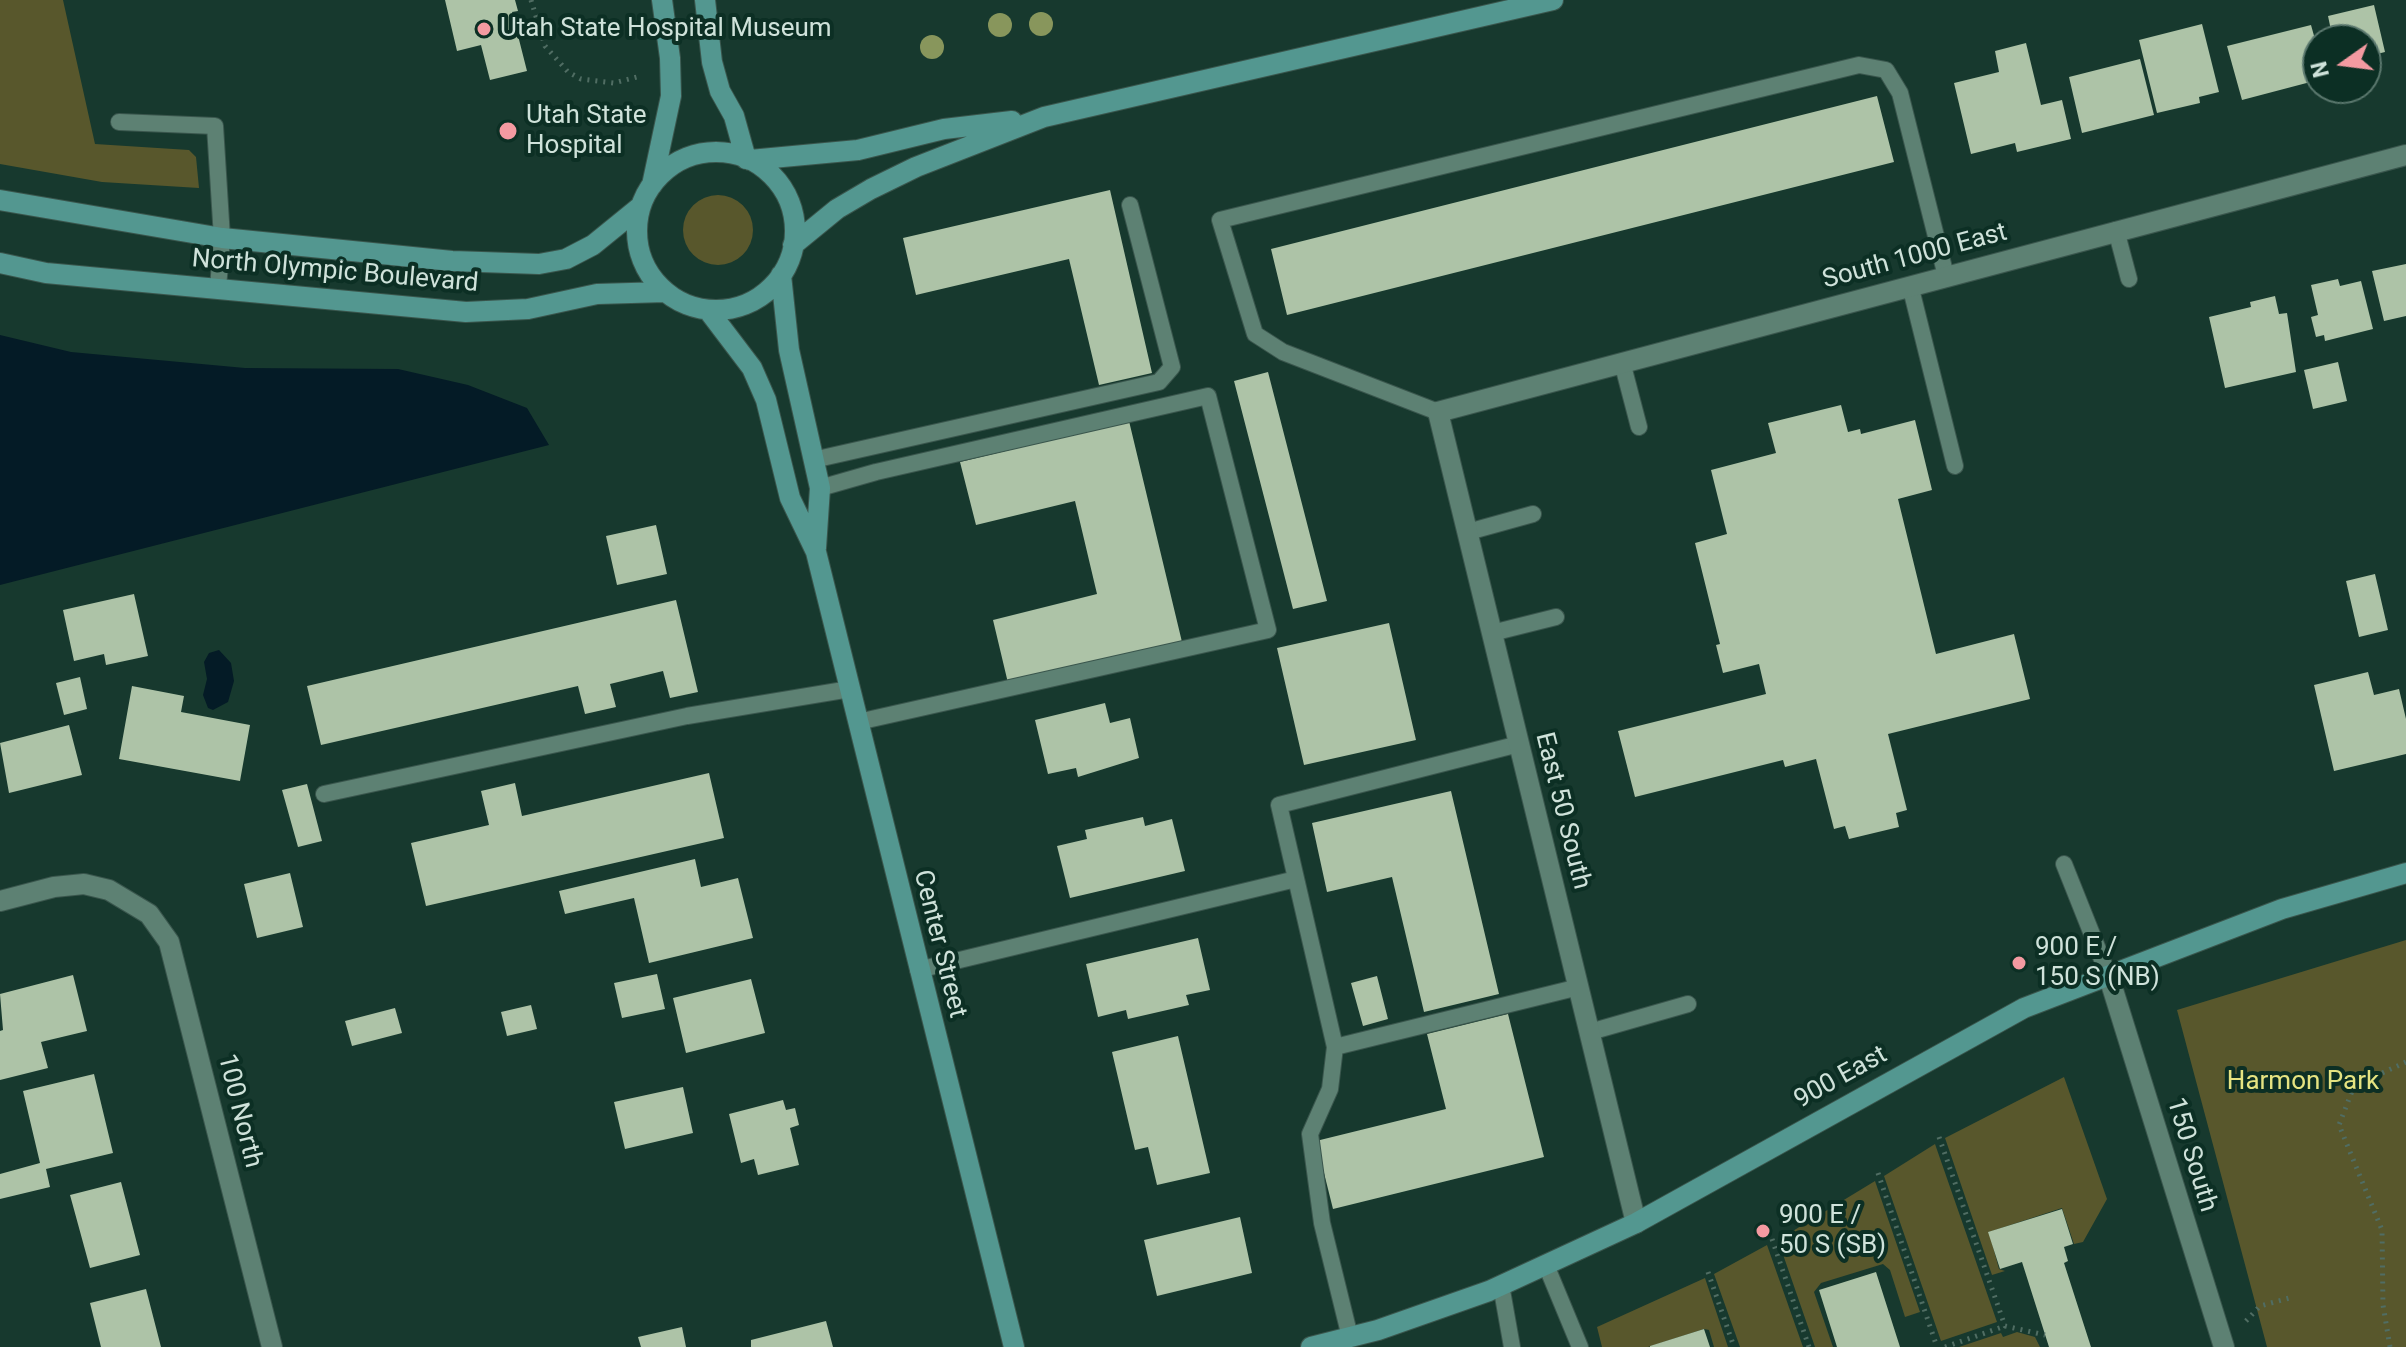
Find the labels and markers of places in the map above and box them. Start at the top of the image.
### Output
place label: Utah State Hospital Museum [500,13,832,45]
marker: Utah State Hospital Museum [475,20,493,38]
place label: Utah State Hospital [526,100,647,162]
marker: Utah State Hospital [497,120,519,142]
place label: 900 E / 150 S (NB) [2035,932,2160,994]
marker: 900 E / 150 S (NB) [2010,954,2028,972]
place label: 900 E / 50 S (SB) [1779,1200,1886,1262]
marker: 900 E / 50 S (SB) [1754,1222,1772,1240]

